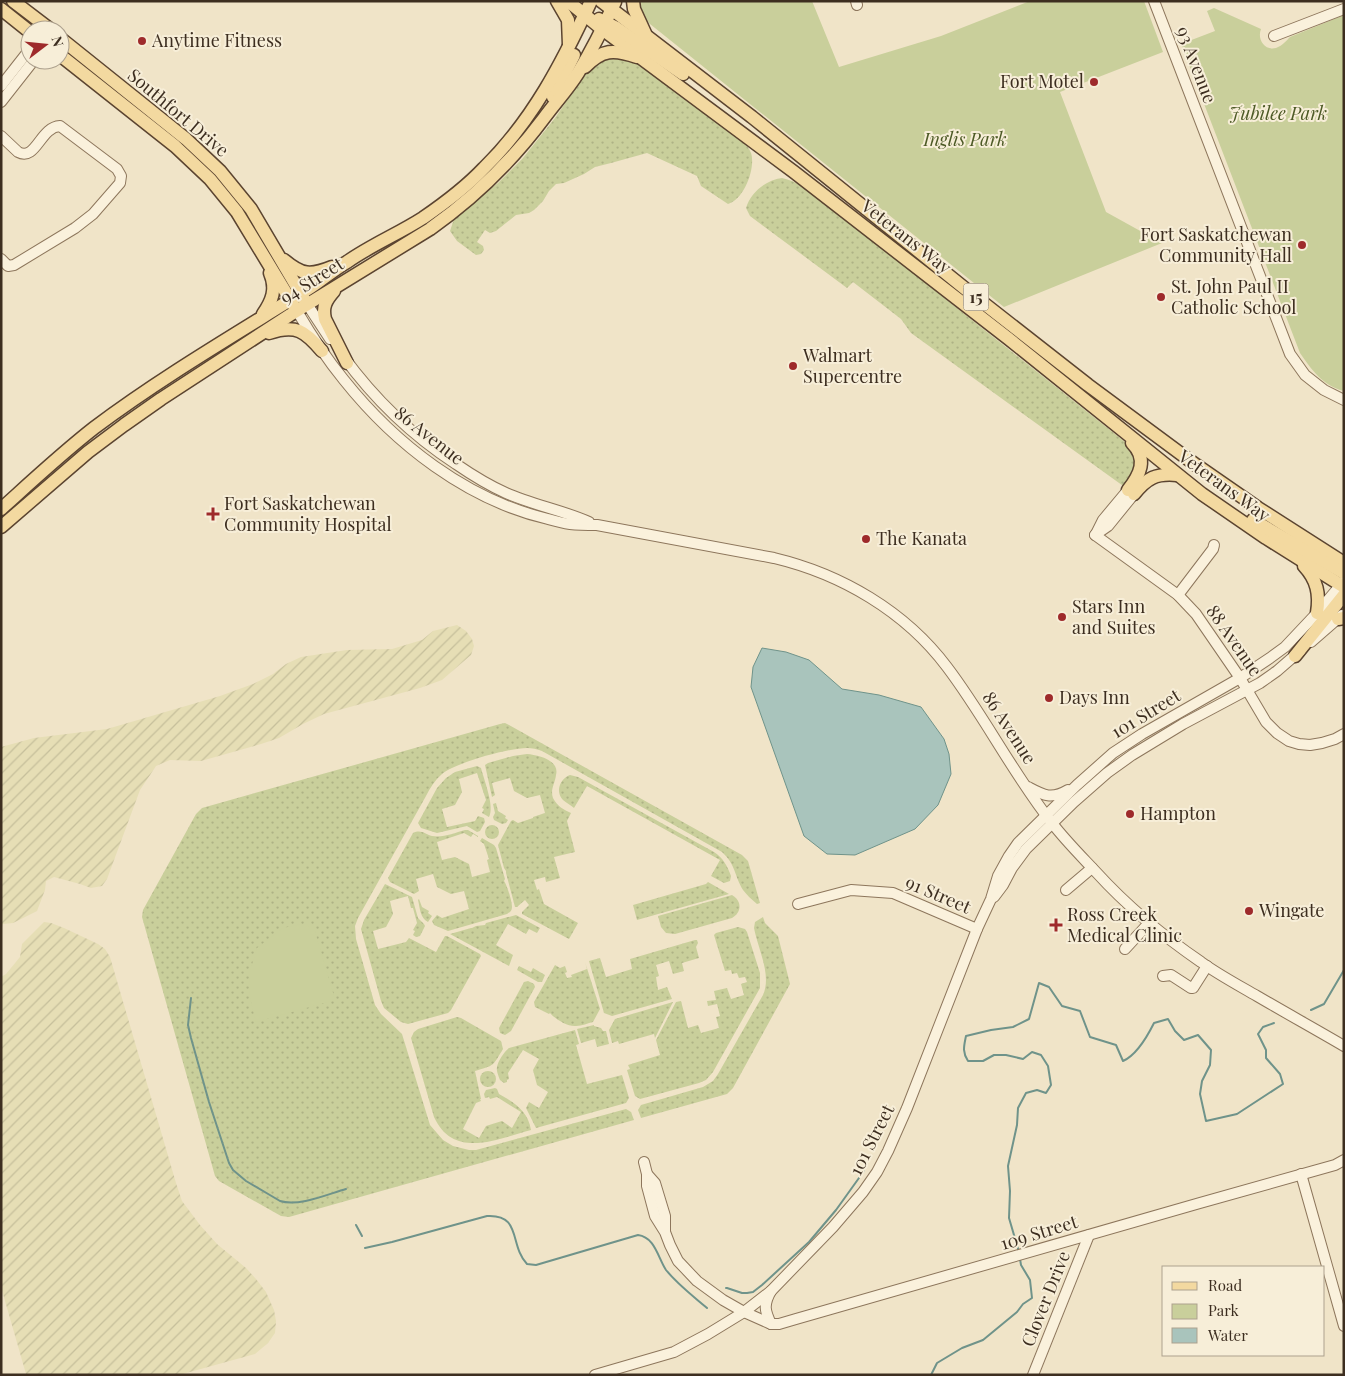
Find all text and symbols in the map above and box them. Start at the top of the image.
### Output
north arrow [20,20,70,70]
street label: 93 Avenue [1171,23,1223,107]
place label: Anytime Fitness [151,28,282,52]
text: N [47,34,69,49]
marker: Anytime Fitness [136,35,148,47]
street label: Southfort Drive [123,63,234,162]
place label: Fort Motel [1000,69,1084,93]
marker: Fort Motel [1088,76,1100,88]
park label: Jubilee Park [1229,101,1327,125]
park label: Inglis Park [922,127,1007,151]
street label: Veterans Way [856,193,956,279]
place label: Fort Saskatchewan Community Hall [1140,222,1292,267]
marker: Fort Saskatchewan Community Hall [1296,239,1308,251]
street label: 94 Street [275,251,348,309]
place label: St. John Paul II Catholic School [1171,274,1296,319]
road number: 15 [964,284,988,310]
marker: St. John Paul II Catholic School [1155,291,1167,303]
place label: Walmart Supercentre [802,343,902,388]
marker: Walmart Supercentre [787,360,799,372]
street label: 86 Avenue [390,401,469,470]
street label: Veterans Way [1173,443,1275,527]
place label: Fort Saskatchewan Community Hospital [224,491,392,536]
marker: Fort Saskatchewan Community Hospital [206,507,220,521]
place label: The Kanata [876,526,967,550]
marker: The Kanata [860,533,872,545]
place label: Stars Inn and Suites [1072,594,1156,639]
street label: 88 Avenue [1201,600,1268,681]
marker: Stars Inn and Suites [1056,611,1068,623]
street label: 101 Street [1106,683,1185,743]
place label: Days Inn [1059,685,1130,709]
street label: 86 Avenue [977,687,1042,768]
marker: Days Inn [1043,692,1055,704]
place label: Hampton [1140,801,1216,825]
marker: Hampton [1124,808,1136,820]
street label: 91 Street [902,870,975,919]
place label: Wingate [1258,898,1324,922]
place label: Ross Creek Medical Clinic [1067,902,1182,947]
marker: Wingate [1243,905,1255,917]
marker: Ross Creek Medical Clinic [1049,918,1063,932]
street label: 101 Street [843,1099,900,1179]
street label: 109 Street [997,1209,1081,1255]
street label: Clover Drive [1015,1247,1075,1350]
legend [1162,1266,1325,1356]
text: Road [1208,1275,1242,1295]
text: Park [1208,1300,1240,1320]
text: Water [1207,1325,1248,1345]

